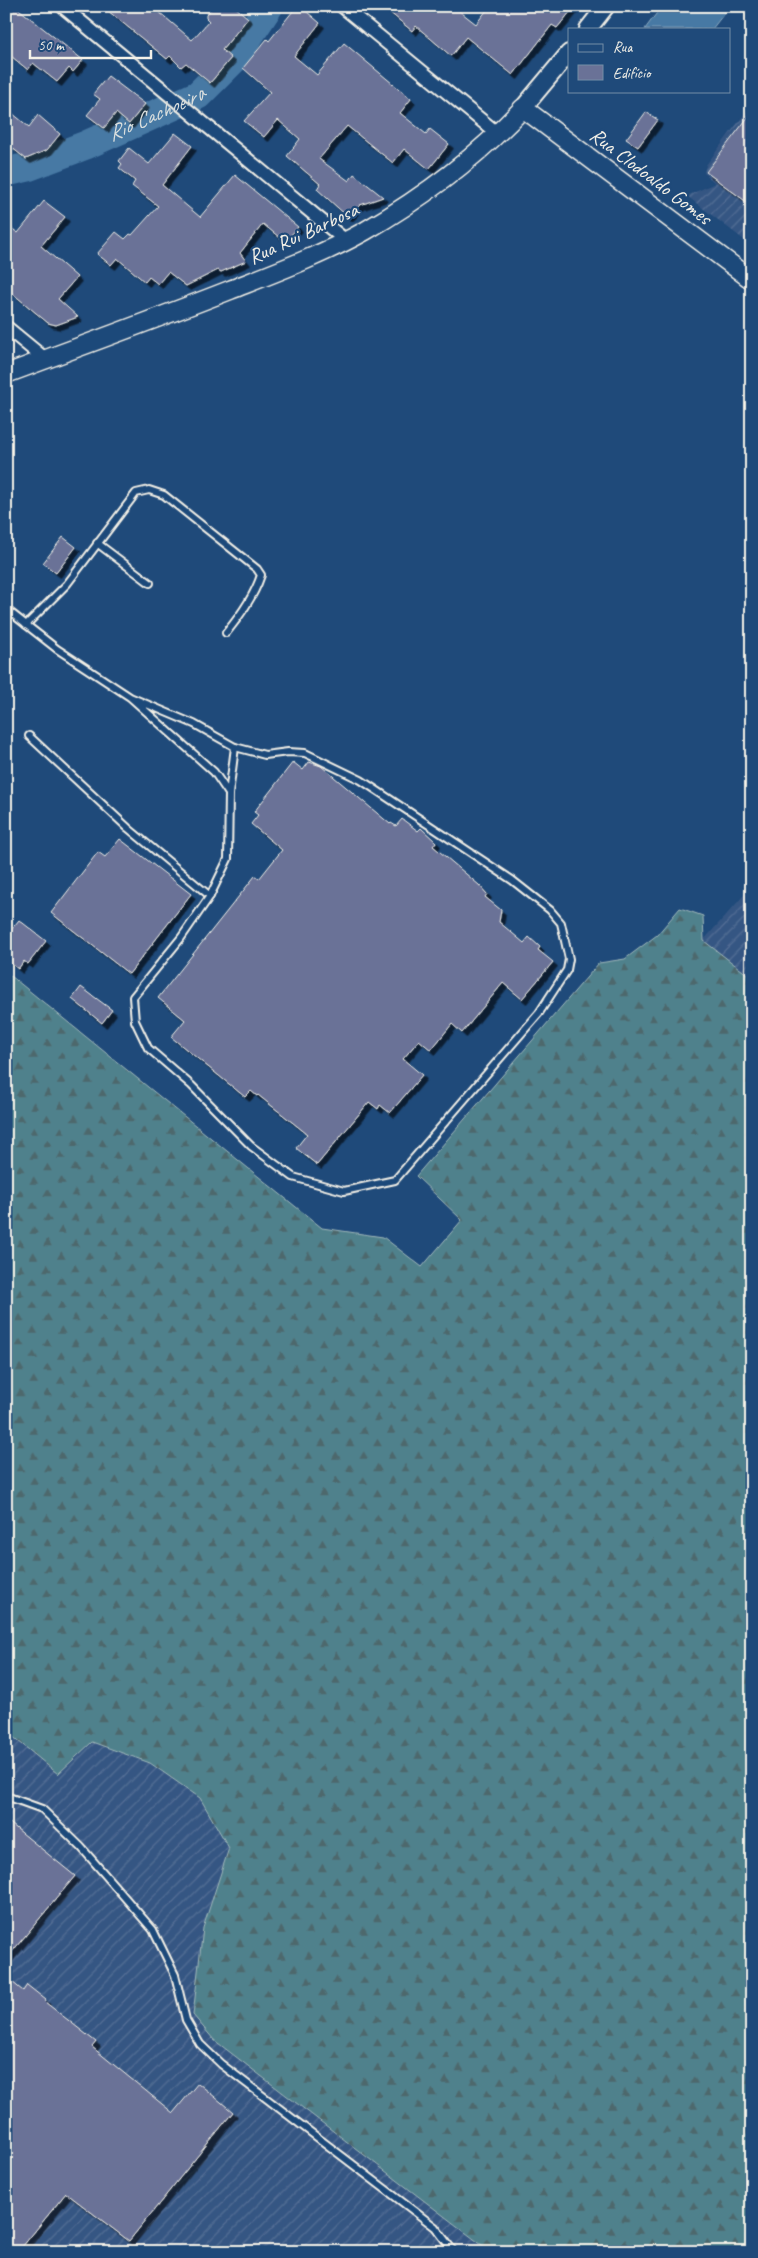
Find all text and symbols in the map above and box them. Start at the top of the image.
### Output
scale bar [30,28,151,60]
legend [568,28,730,92]
text: 50 m [38,36,65,55]
text: Rua [613,38,633,57]
text: Edifício [613,64,652,83]
water label: Rio Cachoeira [103,80,213,148]
street label: Rua Clodoaldo Gomes [585,122,719,231]
street label: Rua Rui Barbosa [244,195,364,270]

